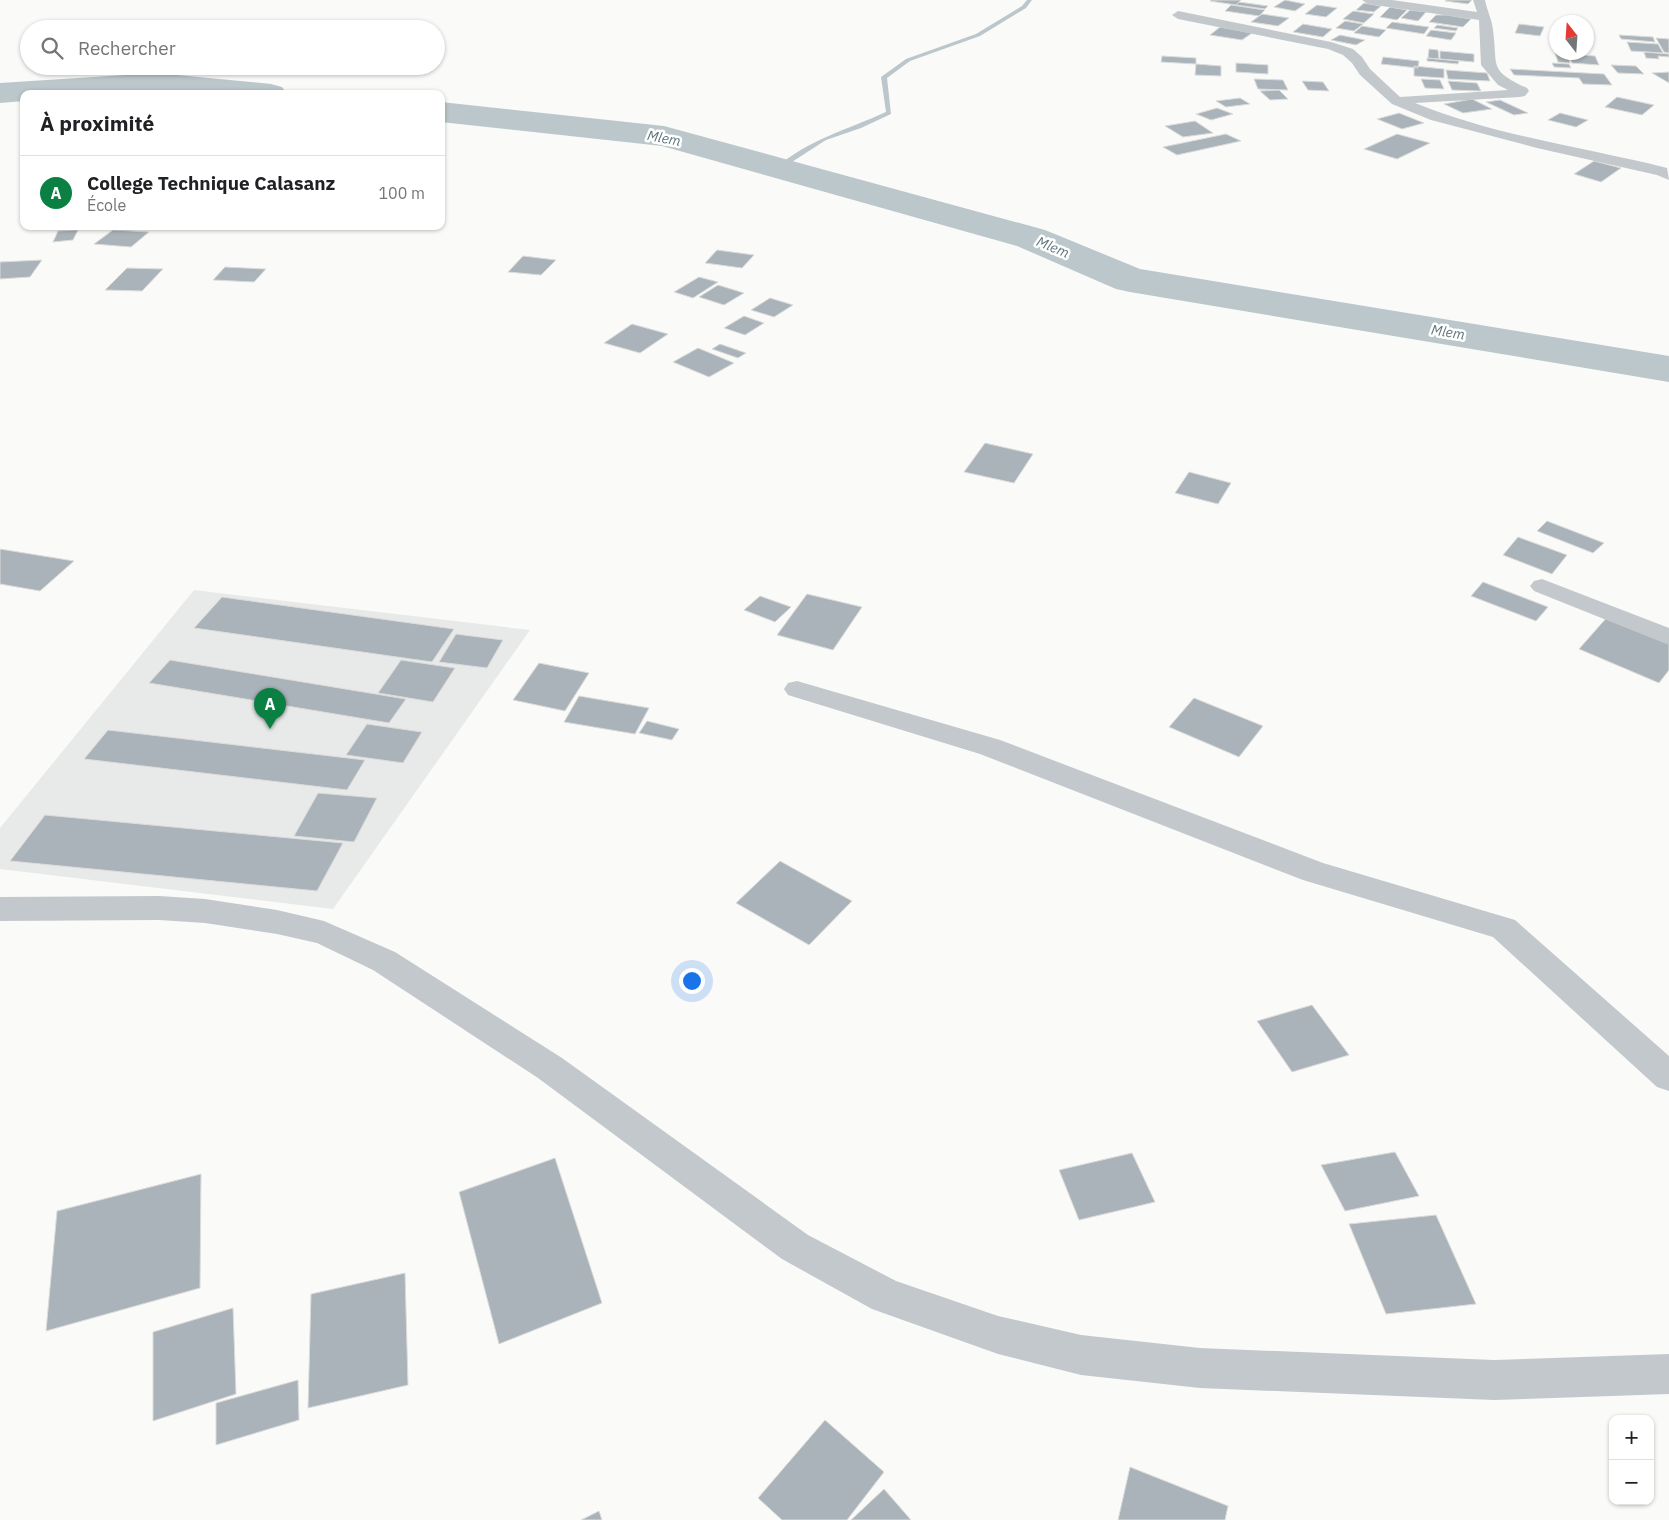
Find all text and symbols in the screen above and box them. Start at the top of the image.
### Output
north arrow [1549,15,1594,60]
search box [20,20,445,75]
icon: search [38,34,66,62]
text: Rechercher [78,36,176,60]
text: À proximité [40,109,154,137]
water label: Mlem [646,126,682,150]
text: College Technique Calasanz [87,171,335,195]
text: A [51,183,61,203]
text: 100 m [378,183,425,203]
text: École [87,195,126,215]
water label: Mlem [1034,232,1072,262]
water label: Mlem [1430,320,1466,344]
pin: A [254,688,286,729]
your location [679,968,705,994]
map controls [1609,1415,1654,1505]
button: + [1609,1415,1654,1460]
button: − [1609,1460,1654,1505]

